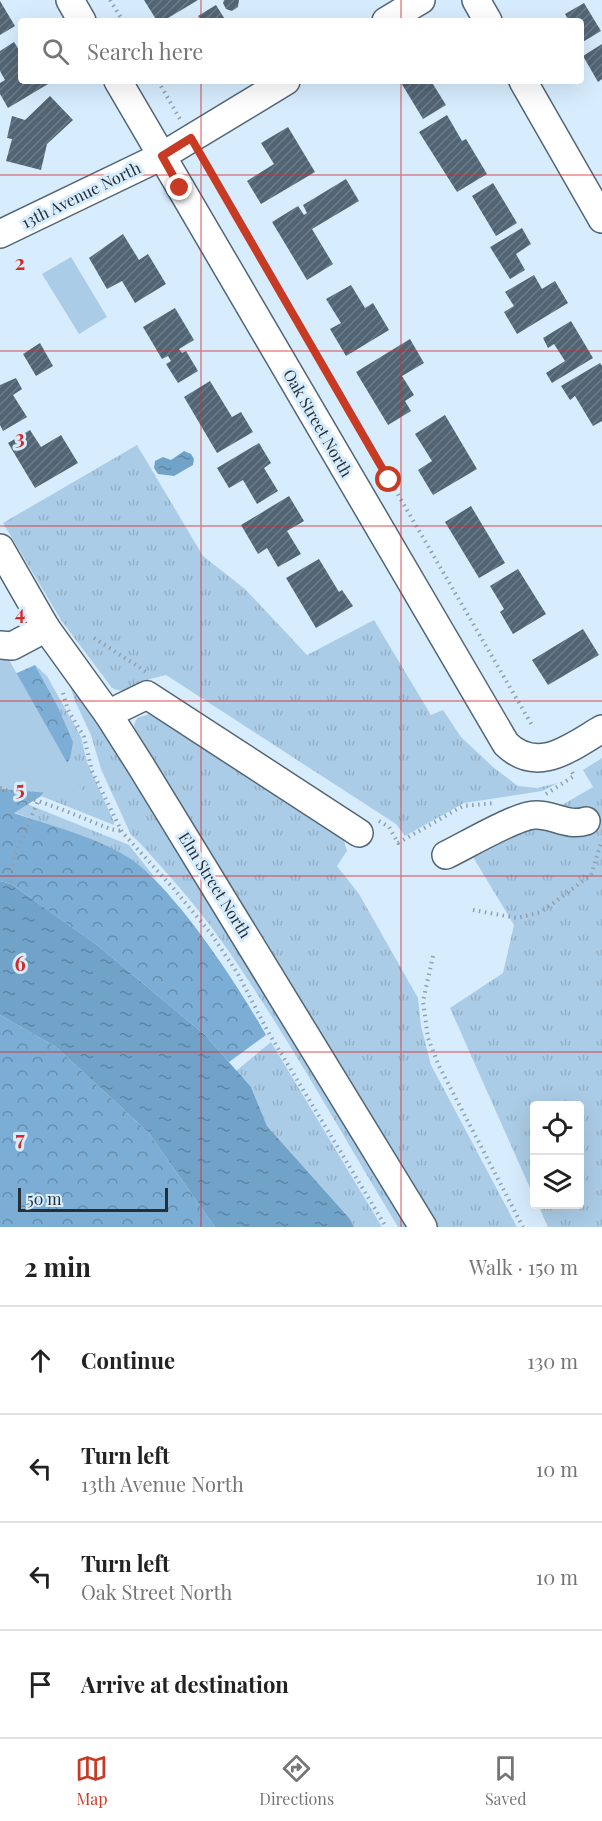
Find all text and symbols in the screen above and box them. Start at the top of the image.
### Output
search box [18,18,584,84]
icon: search [39,35,72,68]
text: Search here [87,36,203,66]
street label: 13th Avenue North [18,156,144,233]
route end [166,174,192,200]
text: 2 [15,248,25,275]
street label: Oak Street North [279,365,358,481]
text: 3 [15,423,25,450]
route start [375,466,401,492]
text: 4 [15,598,25,625]
text: 5 [15,774,25,801]
street label: Elm Street North [174,828,257,942]
text: 6 [14,949,26,976]
map controls [530,1101,584,1209]
button: locate [530,1101,584,1155]
text: 7 [15,1124,25,1151]
button: layers [530,1155,584,1209]
scale bar [18,1185,168,1212]
text: 50 m [27,1188,61,1209]
text: 2 min [24,1249,91,1284]
text: Walk · 150 m [469,1253,578,1280]
icon: ahead [24,1344,57,1377]
text: Continue [81,1345,175,1375]
text: 130 m [527,1347,578,1374]
text: Turn left [81,1440,170,1470]
icon: left [24,1452,57,1485]
text: 10 m [536,1455,578,1482]
text: 13th Avenue North [81,1470,244,1497]
text: Turn left [81,1548,170,1578]
icon: left [24,1560,57,1593]
text: 10 m [536,1563,578,1590]
text: Oak Street North [81,1578,232,1605]
icon: arrive [24,1668,57,1701]
text: Arrive at destination [81,1669,289,1699]
tab: Map [75,1752,108,1809]
tab: Directions [259,1752,334,1809]
tab: Saved [485,1752,527,1809]

